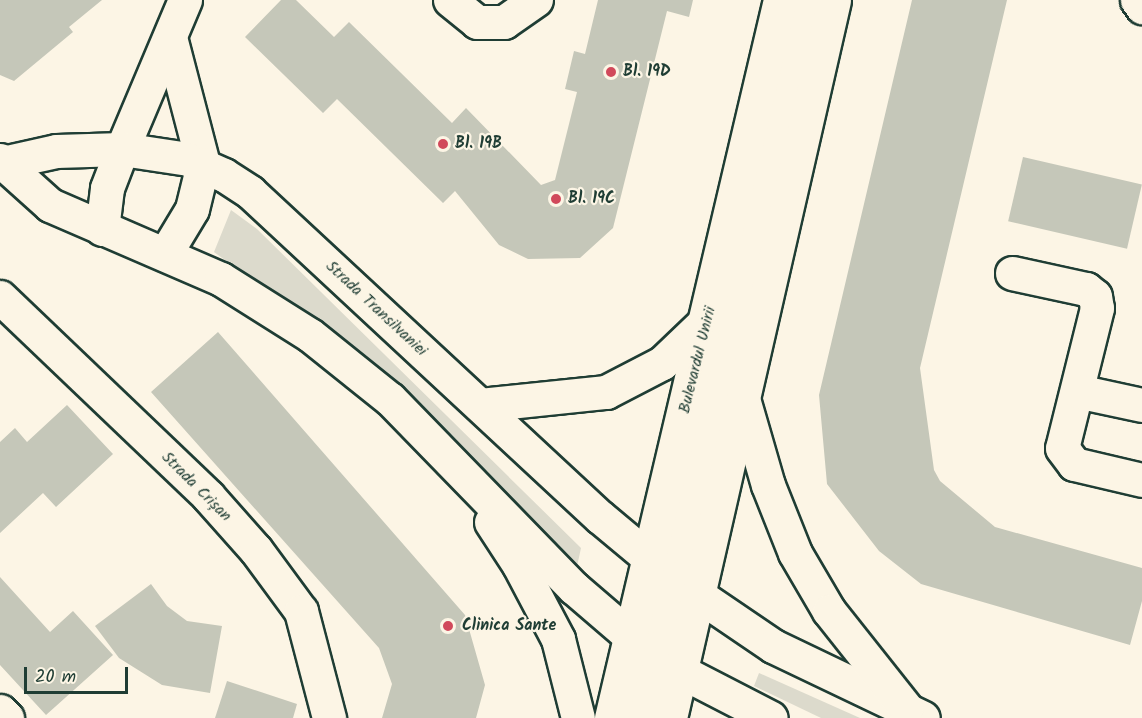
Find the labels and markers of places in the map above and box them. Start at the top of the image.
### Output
place label: Bl. 19D [623,62,671,82]
marker: Bl. 19D [604,65,618,79]
place label: Bl. 19B [455,134,502,154]
marker: Bl. 19B [436,137,450,151]
place label: Bl. 19C [568,189,615,209]
marker: Bl. 19C [549,192,563,206]
place label: Clinica Sante [462,616,556,636]
marker: Clinica Sante [439,617,457,635]

